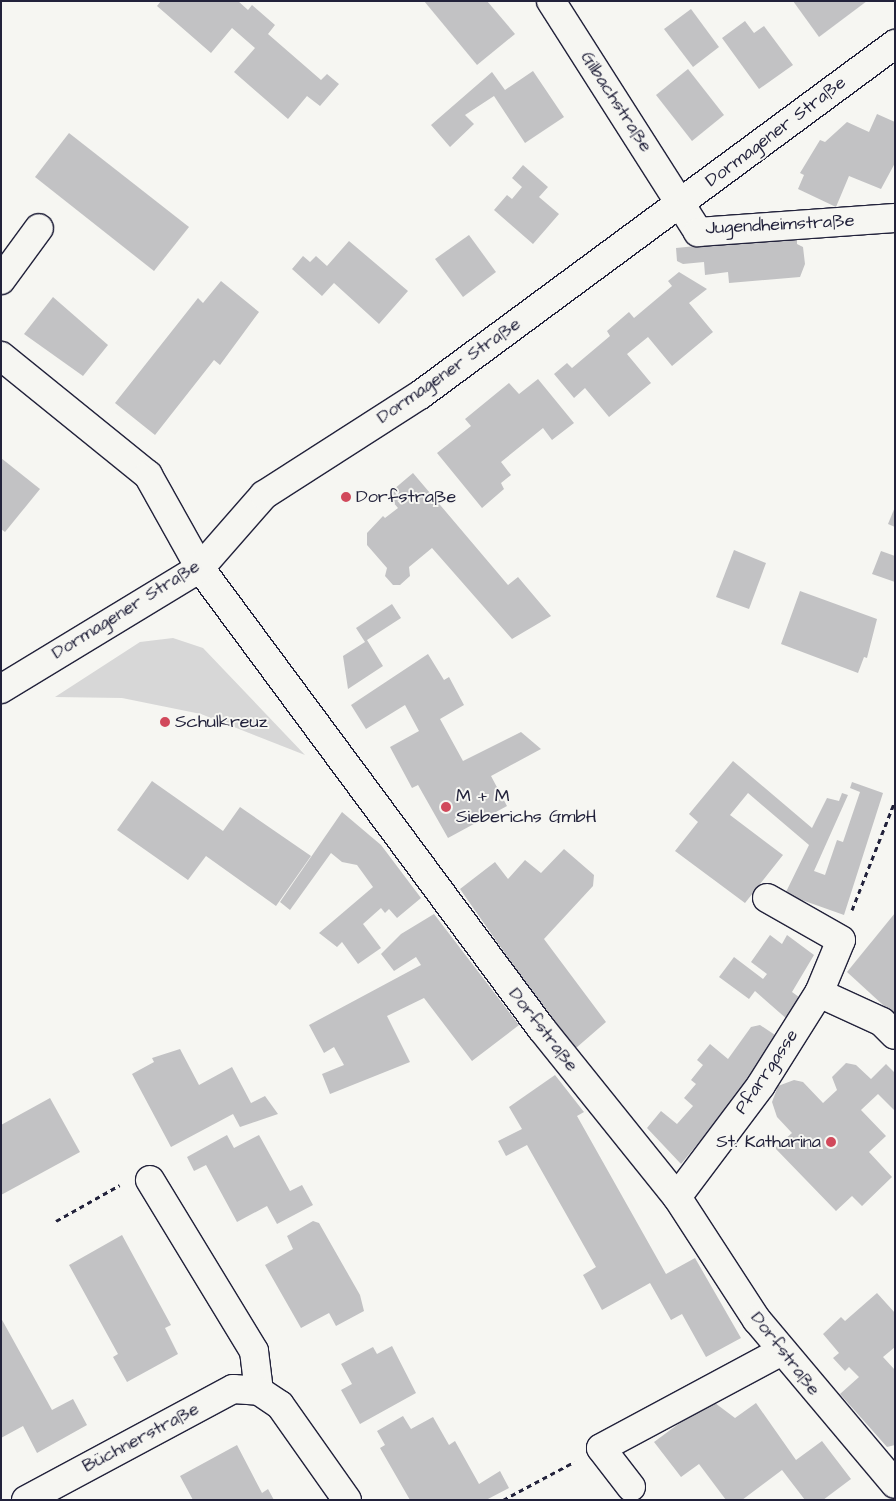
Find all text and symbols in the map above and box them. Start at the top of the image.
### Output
street label: Gilbachstraße [575,48,657,156]
street label: Dormagener Straße [702,72,850,192]
street label: Jugendheimstraße [705,210,855,240]
street label: Dormagener Straße [373,313,525,429]
place label: Dorfstraße [356,486,456,508]
marker: Dorfstraße [340,491,352,503]
street label: Dormagener Straße [48,556,204,664]
place label: Schulkreuz [175,711,268,733]
marker: Schulkreuz [159,716,171,728]
place label: M + M Sieberichs GmbH [456,786,597,829]
marker: M + M Sieberichs GmbH [440,801,452,813]
street label: Dorfstraße [504,984,582,1076]
street label: Pfarrgasse [731,1026,803,1118]
place label: St. Katharina [716,1131,821,1153]
marker: St. Katharina [825,1136,837,1148]
street label: Dorfstraße [746,1308,824,1400]
street label: Büchnerstraße [79,1398,203,1478]

